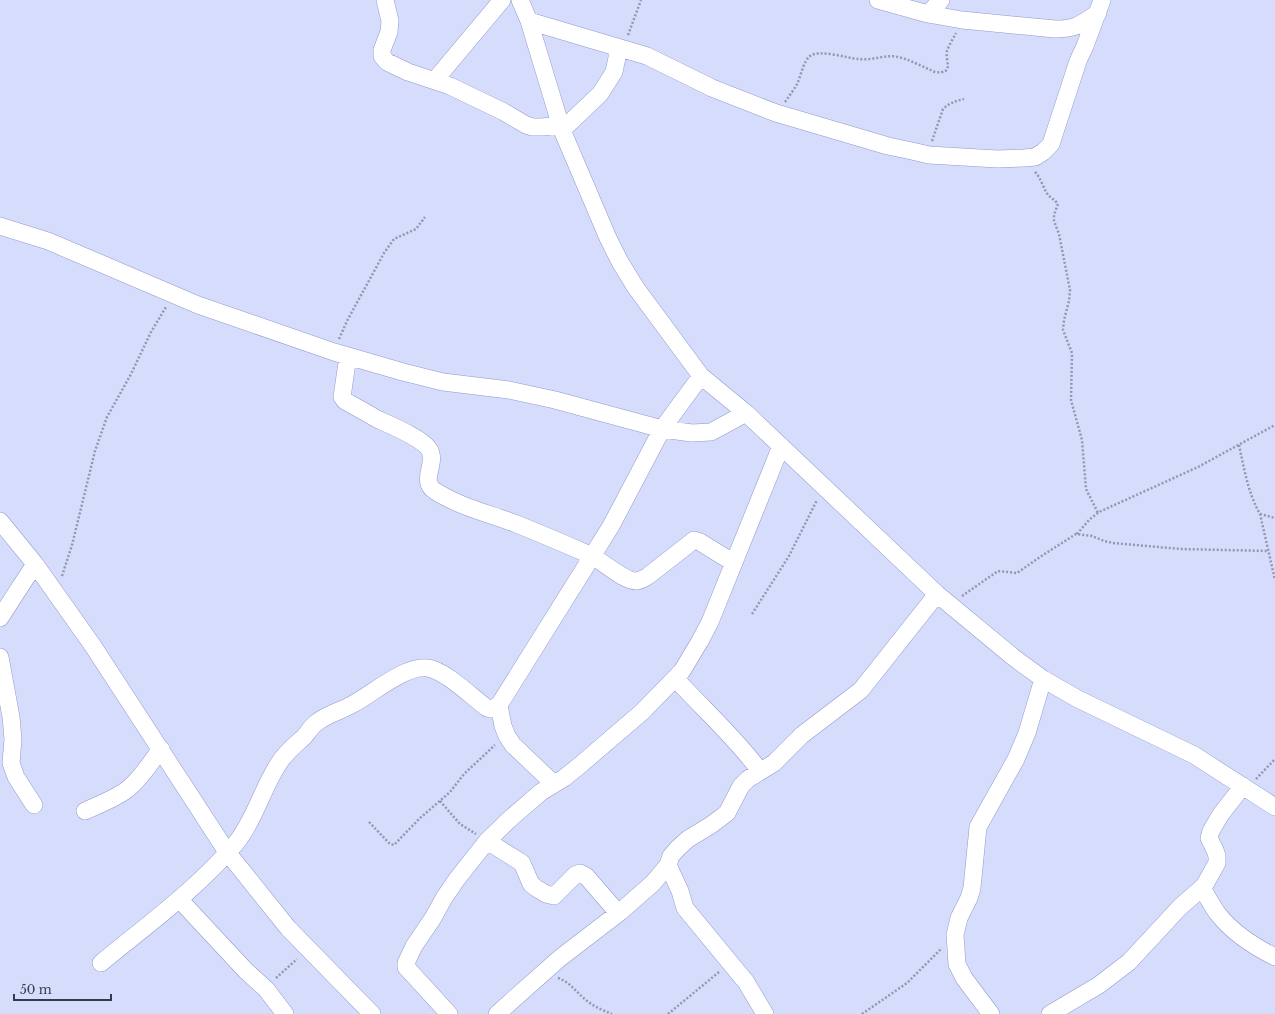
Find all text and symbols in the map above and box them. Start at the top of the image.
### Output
scale bar [14,976,111,1002]
text: 50 m [20,982,52,997]

